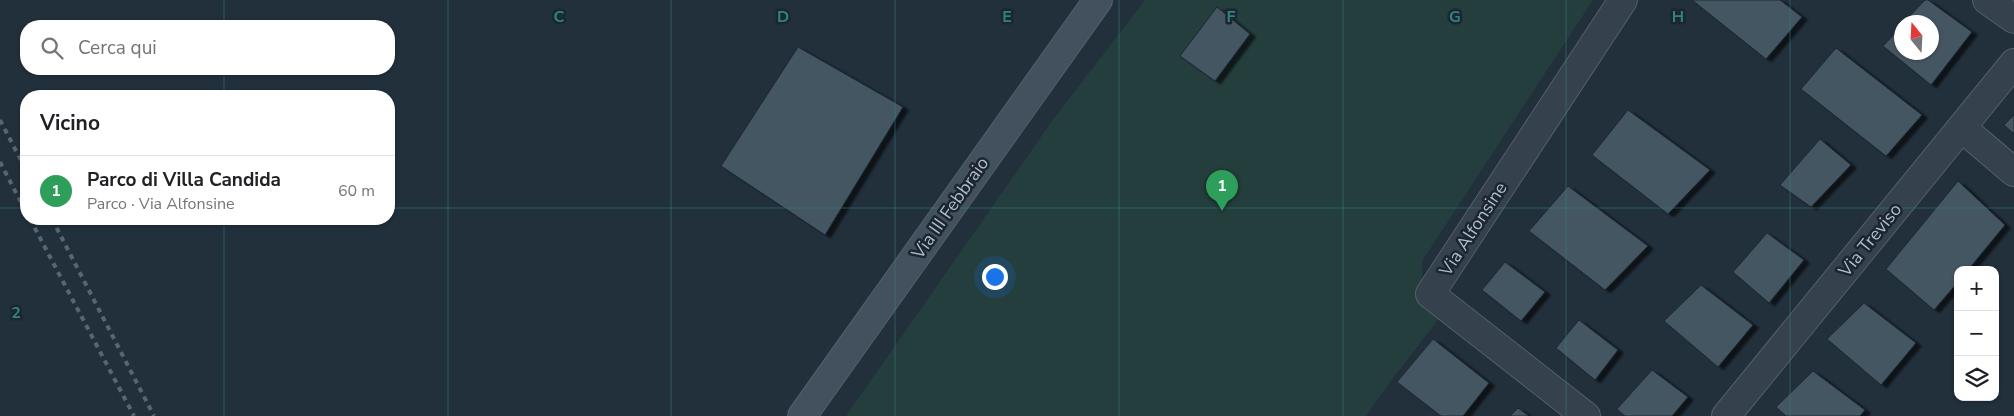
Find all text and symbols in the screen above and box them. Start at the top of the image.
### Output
text: C [554,6,565,28]
text: D [777,6,789,28]
text: E [1002,6,1012,28]
text: F [1227,6,1236,28]
text: G [1449,6,1461,28]
text: H [1672,6,1684,28]
north arrow [1894,15,1939,60]
search box [20,20,395,75]
icon: search [38,34,66,62]
text: Cerca qui [78,35,157,61]
text: Vicino [40,109,100,137]
street label: Via III Febbraio [905,152,994,265]
text: Parco di Villa Candida [87,167,281,193]
pin: 1 [1206,170,1238,211]
street label: Via Alfonsine [1433,177,1512,282]
text: 1 [51,180,61,202]
text: 60 m [338,180,375,202]
text: Parco · Via Alfonsine [87,193,235,215]
street label: Via Treviso [1832,198,1907,283]
your location [982,264,1008,290]
map controls [1954,266,1999,401]
button: + [1954,266,1999,311]
text: 2 [11,302,21,324]
button: − [1954,311,1999,356]
button: layers [1954,356,1999,401]

